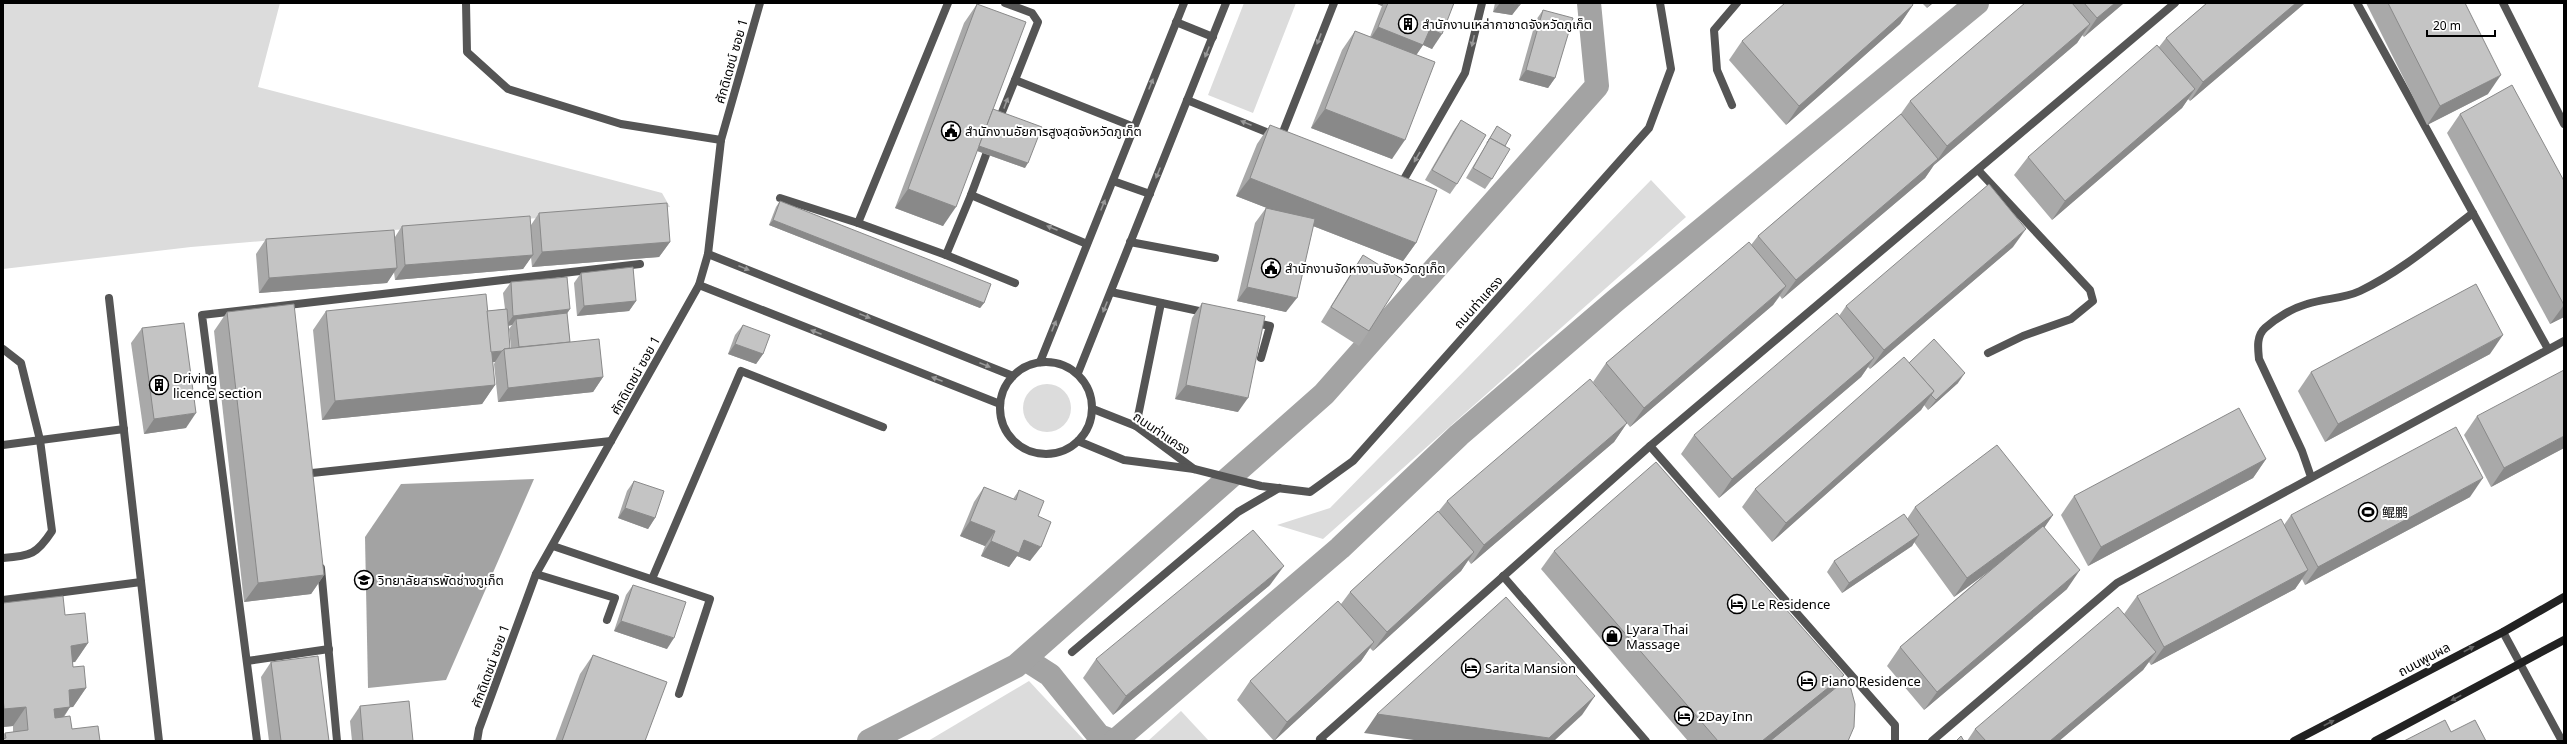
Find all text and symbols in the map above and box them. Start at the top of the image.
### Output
scale bar [2427,12,2495,38]
building icon: สำนักงานเหล่ากาชาดจังหวัดภูเก็ต [1397,13,1419,35]
place label: สำนักงานเหล่ากาชาดจังหวัดภูเก็ต [1422,15,1592,33]
street label: ศักดิเดชน์ ซอย 1 [710,17,752,105]
text: 20 m [2433,17,2461,34]
one-way arrow [1316,34,1322,46]
one-way arrow [1470,35,1476,47]
one-way arrow [1203,47,1209,59]
one-way arrow [1149,78,1155,90]
one-way arrow [1003,97,1009,109]
public building icon: สำนักงานอัยการสูงสุดจังหวัดภูเก็ต [940,120,962,142]
one-way arrow [1240,120,1252,126]
place label: สำนักงานอัยการสูงสุดจังหวัดภูเก็ต [965,122,1142,140]
one-way arrow [1414,151,1421,163]
one-way arrow [1155,167,1161,179]
one-way arrow [1100,199,1106,211]
one-way arrow [1045,225,1057,231]
public building icon: สำนักงานจัดหางานจังหวัดภูเก็ต [1260,257,1282,279]
place label: สำนักงานจัดหางานจังหวัดภูเก็ต [1285,259,1445,277]
one-way arrow [738,265,749,271]
street label: ถนนท่าแครง [1449,272,1507,332]
one-way arrow [1101,301,1107,313]
one-way arrow [859,314,871,320]
one-way arrow [1052,319,1058,331]
one-way arrow [810,328,822,334]
street label: ศักดิเดชน์ ซอย 1 [606,332,664,418]
one-way arrow [980,362,992,368]
place label: Driving licence section [173,369,262,402]
building icon: Driving licence section [148,374,170,396]
one-way arrow [931,376,943,382]
street label: ถนนท่าแครง [1130,407,1194,459]
sports icon: 鲲鹏 [2357,501,2379,523]
place label: 鲲鹏 [2382,503,2408,521]
school or university icon: วิทยาลัยสารพัดช่างภูเก็ต [353,569,375,591]
place label: วิทยาลัยสารพัดช่างภูเก็ต [378,571,504,589]
hotel icon: Le Residence [1726,593,1748,615]
place label: Le Residence [1751,595,1830,613]
place label: Lyara Thai Massage [1626,620,1688,653]
street label: ศักดิเดชน์ ซอย 1 [467,622,513,710]
shop icon: Lyara Thai Massage [1601,625,1623,647]
street label: ถนนพูนผล [2395,638,2453,680]
one-way arrow [2463,646,2475,653]
hotel icon: Sarita Mansion [1460,657,1482,679]
place label: Sarita Mansion [1485,659,1576,677]
hotel icon: Piano Residence [1796,670,1818,692]
place label: Piano Residence [1821,672,1921,690]
one-way arrow [2450,695,2462,702]
hotel icon: 2Day Inn [1673,705,1695,727]
place label: 2Day Inn [1698,707,1753,725]
one-way arrow [2323,720,2335,726]

